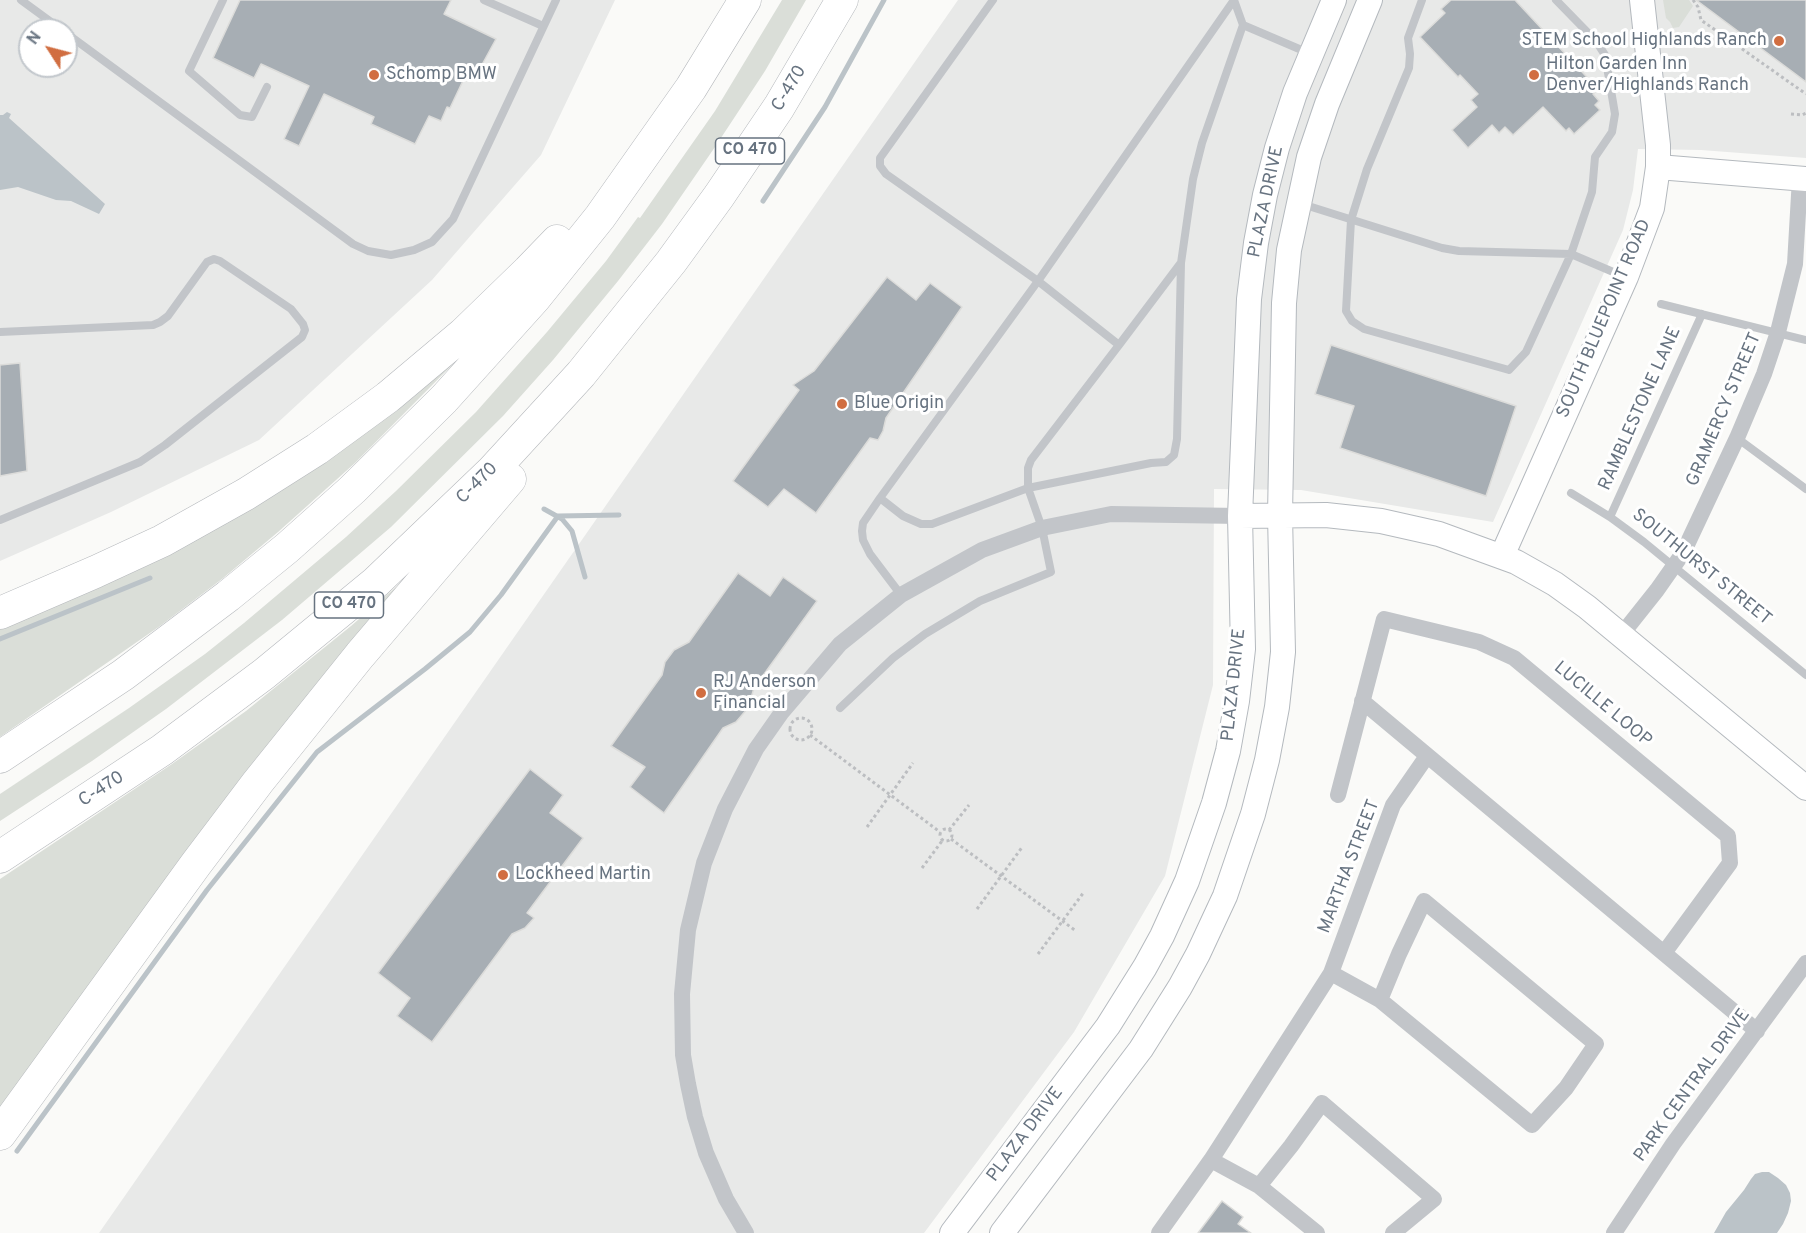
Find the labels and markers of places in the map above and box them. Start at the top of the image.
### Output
place label: STEM School Highlands Ranch [1522,30,1767,52]
marker: STEM School Highlands Ranch [1772,34,1786,48]
place label: Hilton Garden Inn Denver/Highlands Ranch [1546,54,1749,97]
place label: Schomp BMW [386,64,497,86]
marker: Schomp BMW [367,68,381,82]
marker: Hilton Garden Inn Denver/Highlands Ranch [1527,68,1541,82]
place label: Blue Origin [854,393,944,415]
marker: Blue Origin [835,397,849,411]
place label: RJ Anderson Financial [713,672,816,714]
marker: RJ Anderson Financial [694,686,708,700]
place label: Lockheed Martin [515,864,651,886]
marker: Lockheed Martin [496,868,510,882]

